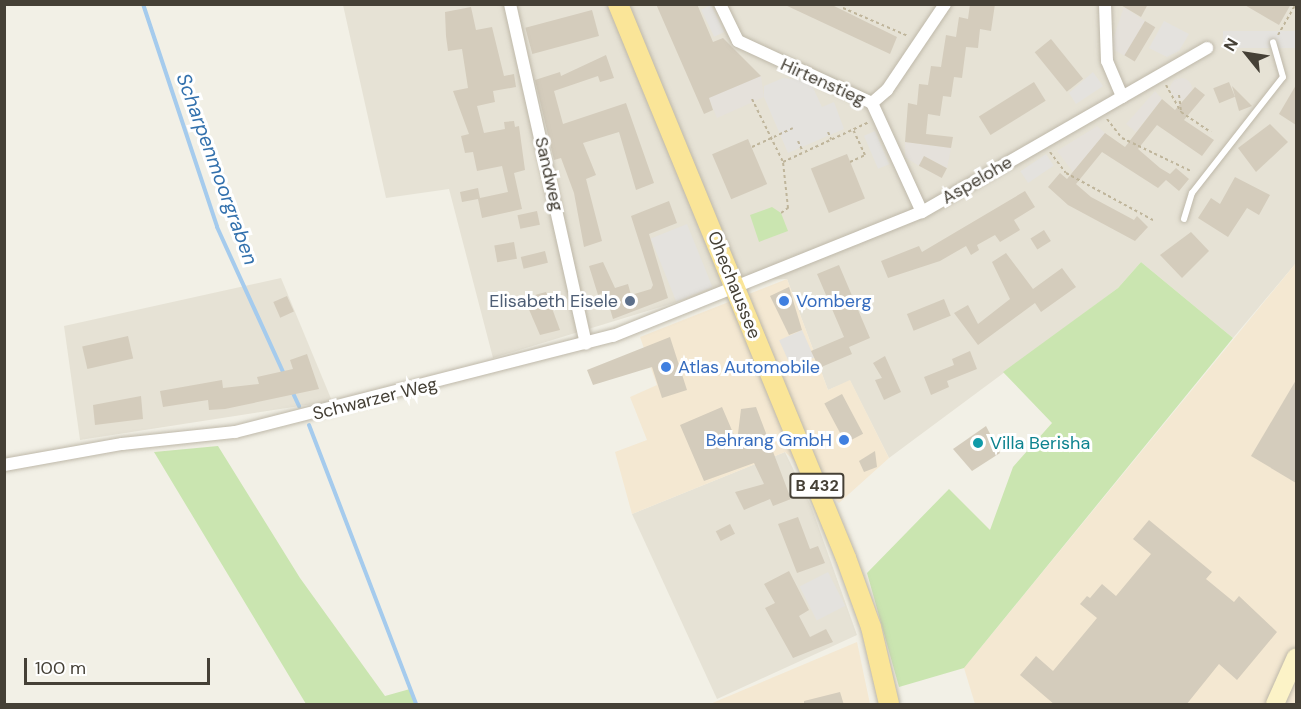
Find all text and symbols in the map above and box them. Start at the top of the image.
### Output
north arrow [1217,24,1277,84]
text: N [1219,34,1243,55]
street label: Hirtenstieg [777,54,869,110]
water label: Scharpenmoorgraben [171,70,263,268]
street label: Sandweg [530,135,568,213]
street label: Aspelohe [938,151,1016,209]
street label: Ohechaussee [703,228,765,342]
place label: Elisabeth Eisele [489,290,618,312]
place label: Vomberg [796,290,872,312]
marker: Elisabeth Eisele [623,294,637,308]
marker: Vomberg [777,294,791,308]
place label: Atlas Automobile [678,356,820,378]
marker: Atlas Automobile [659,360,673,374]
street label: Schwarzer Weg [310,373,440,425]
place label: Behrang GmbH [706,429,832,451]
place label: Villa Berisha [990,432,1090,454]
marker: Behrang GmbH [837,433,851,447]
marker: Villa Berisha [971,436,985,450]
road number: B 432 [788,473,846,499]
scale bar [27,646,213,684]
text: 100 m [35,656,86,680]

